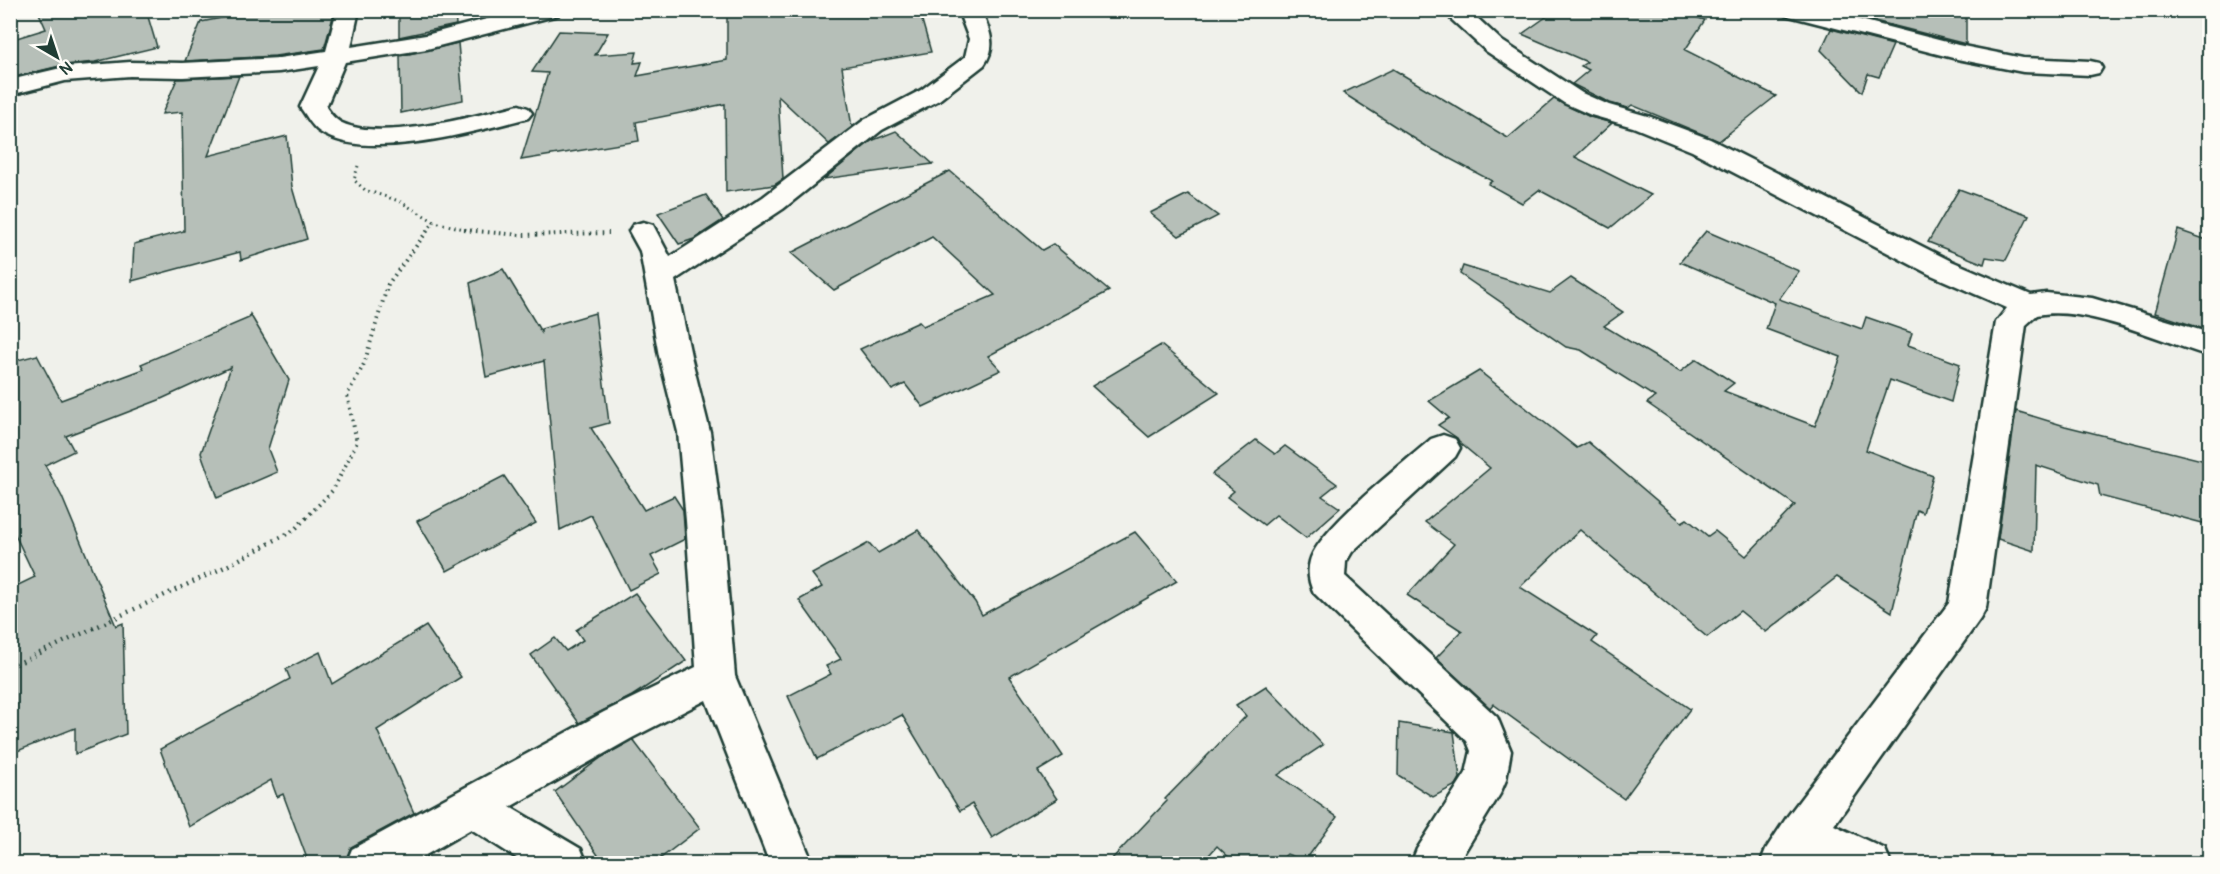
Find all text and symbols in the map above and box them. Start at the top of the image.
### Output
north arrow [27,27,87,87]
text: N [55,57,76,79]

